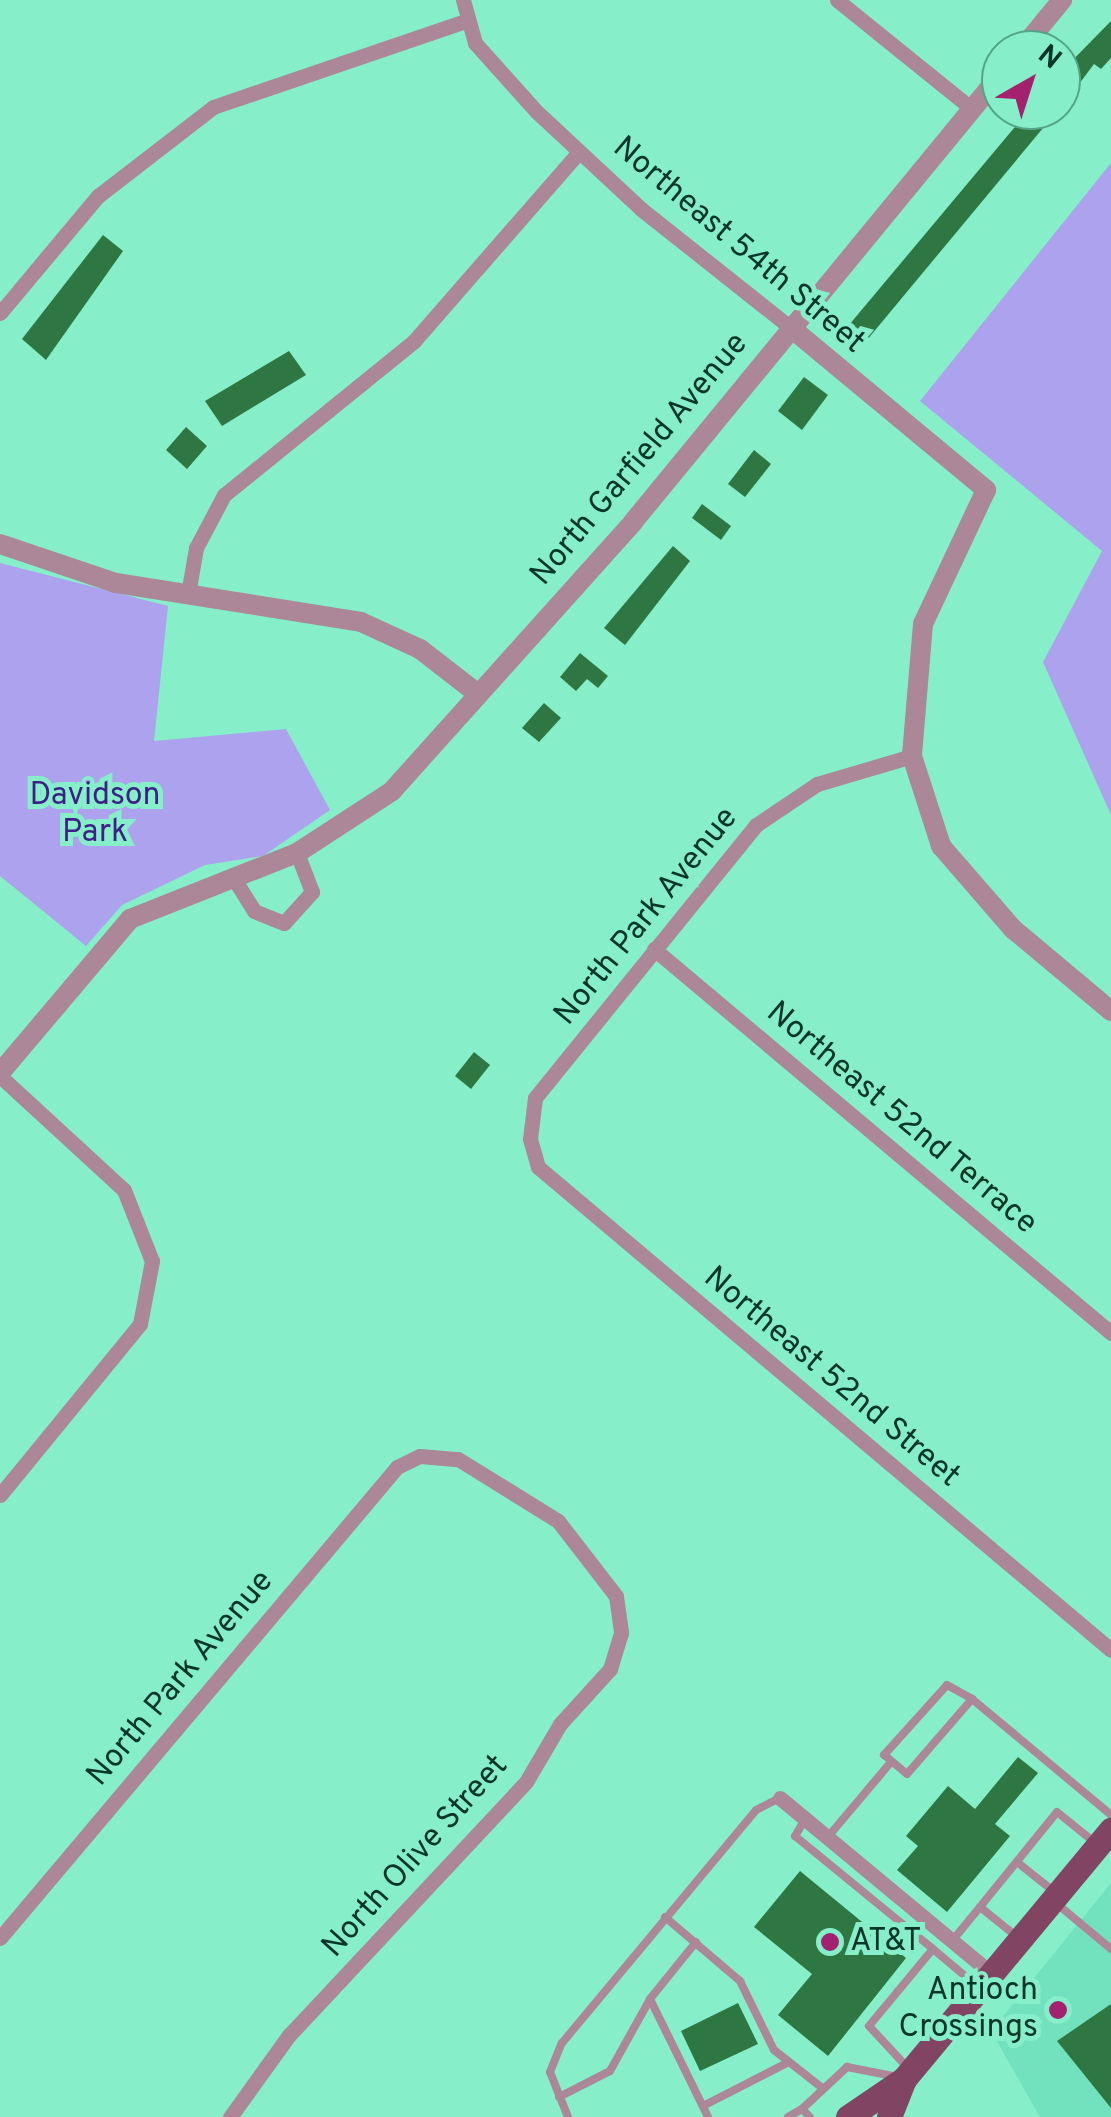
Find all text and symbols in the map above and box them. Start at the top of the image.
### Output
north arrow [981,30,1081,130]
text: N [1029,38,1068,79]
street label: Northeast 54th Street [604,129,872,363]
street label: North Garfield Avenue [523,325,757,595]
park label: Davidson Park [30,778,160,853]
street label: North Park Avenue [547,800,747,1034]
street label: Northeast 52nd Terrace [757,994,1045,1244]
street label: Northeast 52nd Street [695,1260,967,1496]
street label: North Park Avenue [79,1563,283,1795]
street label: North Olive Street [315,1748,517,1966]
place label: AT&T [850,1923,922,1961]
marker: AT&T [819,1931,841,1953]
place label: Antioch Crossings [898,1973,1038,2048]
marker: Antioch Crossings [1047,1999,1069,2021]

